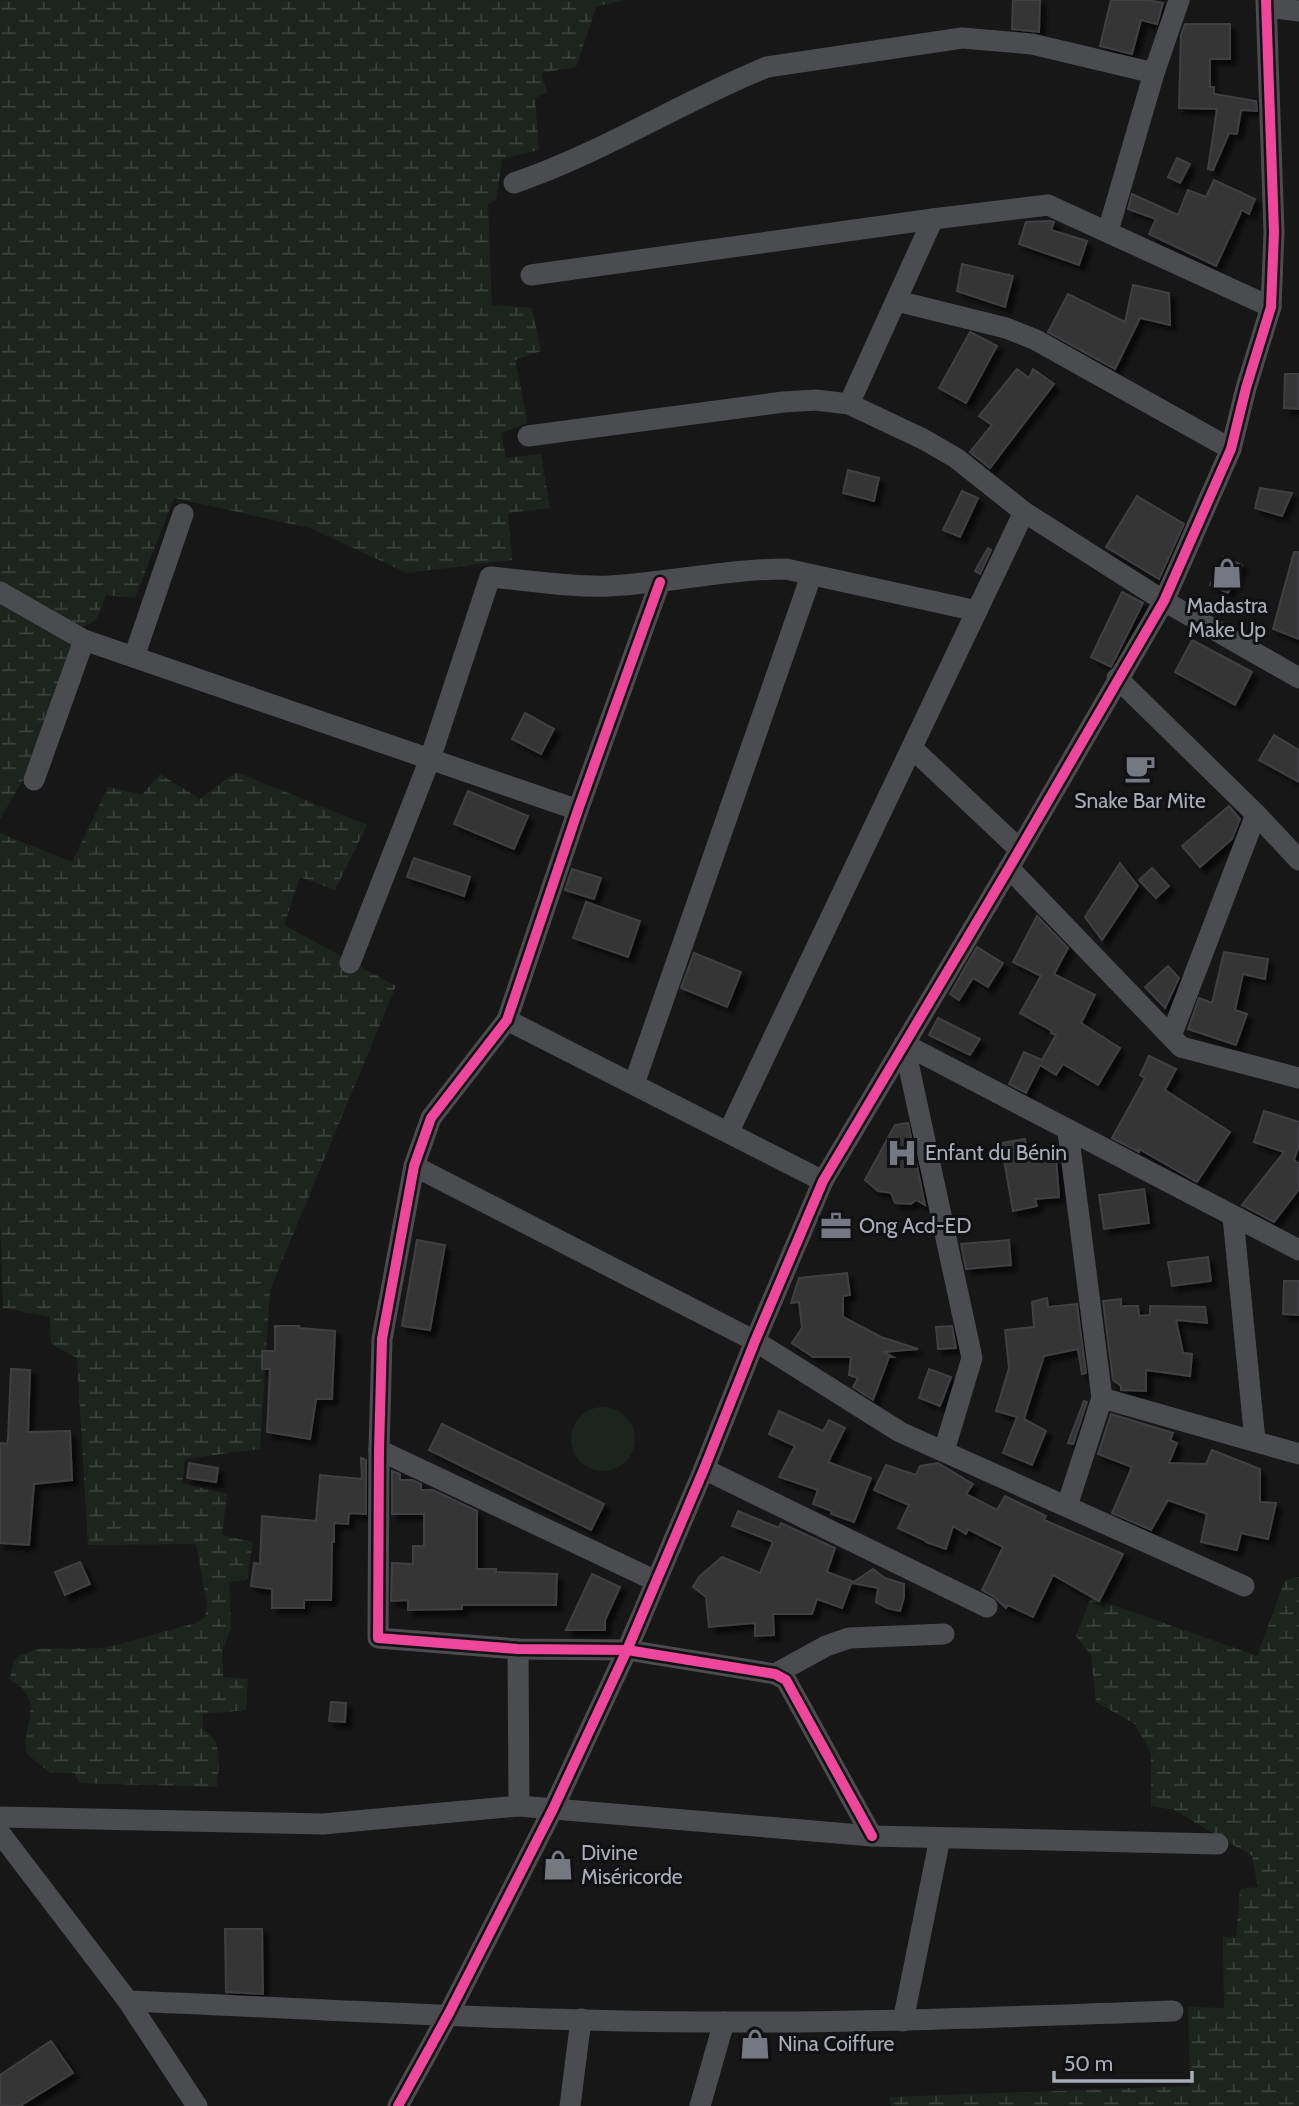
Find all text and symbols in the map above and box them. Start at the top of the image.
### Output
shop icon: Madastra Make Up [1210,556,1244,590]
place label: Madastra Make Up [1186,593,1268,642]
cafe icon: Snake Bar Mite [1123,751,1157,785]
place label: Snake Bar Mite [1074,788,1206,813]
hospital icon: Enfant du Bénin [885,1136,919,1170]
place label: Enfant du Bénin [925,1140,1067,1165]
office icon: Ong Acd-ED [819,1209,853,1243]
place label: Ong Acd-ED [859,1213,972,1238]
place label: Divine Miséricorde [581,1840,683,1889]
shop icon: Divine Miséricorde [541,1848,575,1882]
shop icon: Nina Coiffure [738,2027,772,2061]
place label: Nina Coiffure [778,2031,895,2056]
scale bar [1054,2039,1192,2084]
text: 50 m [1064,2051,1113,2076]

